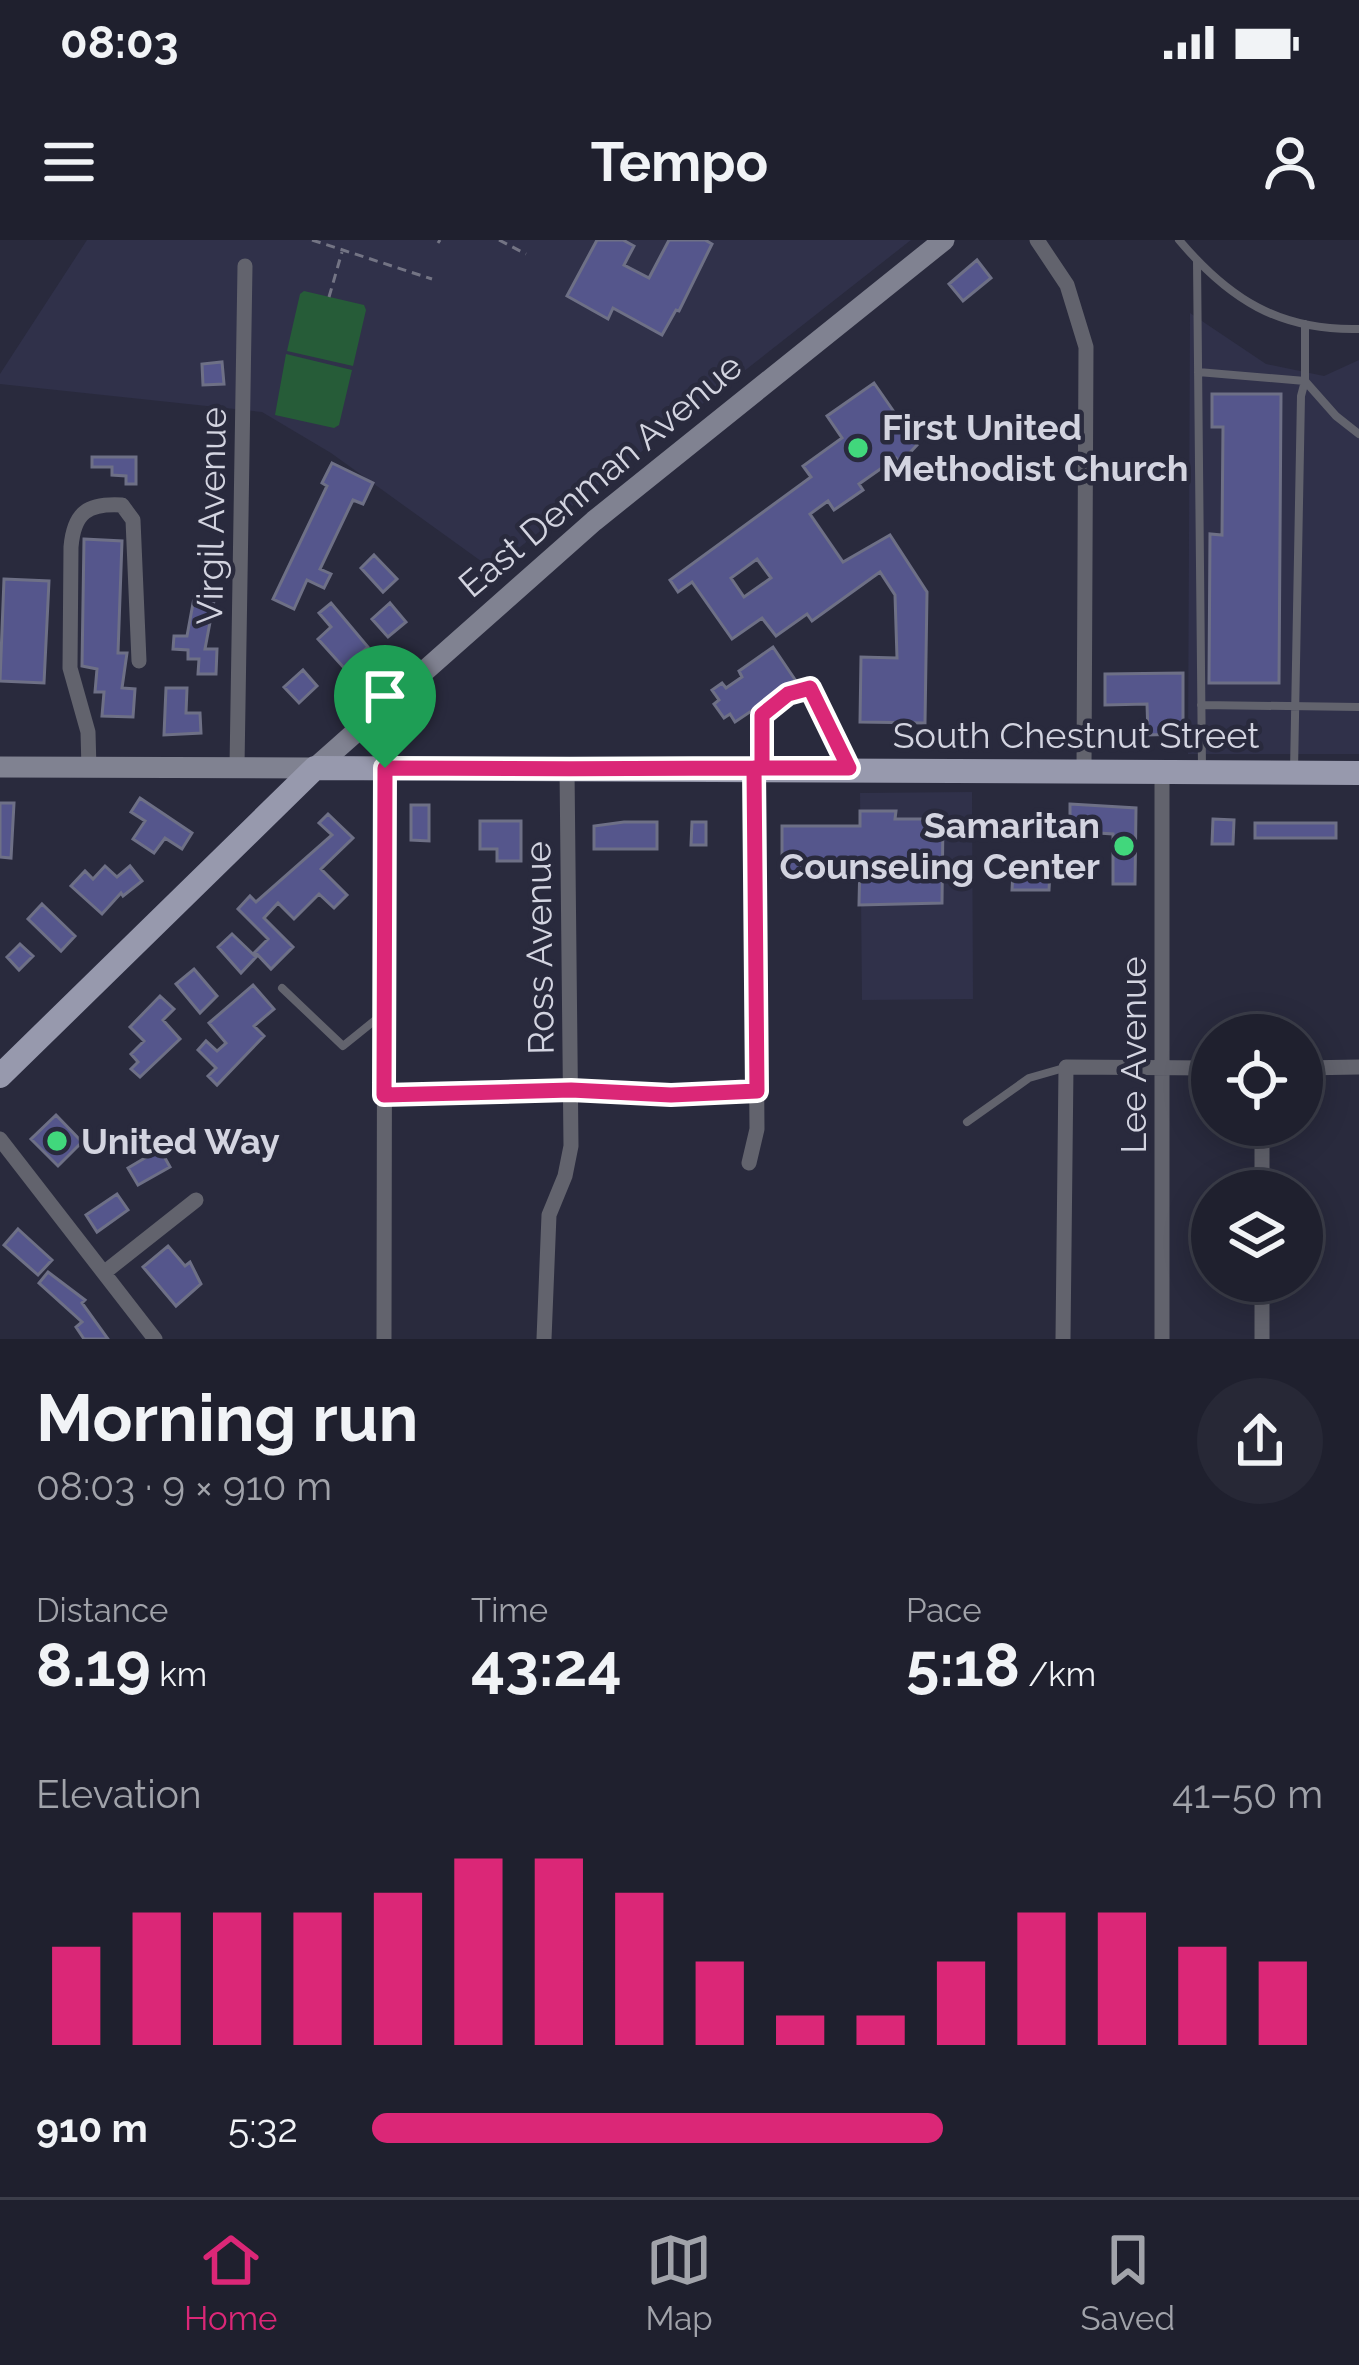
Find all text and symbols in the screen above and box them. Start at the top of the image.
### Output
text: 08:03 [60,16,179,69]
icon: menu [36,129,102,195]
icon: person [1257,129,1323,195]
text: Tempo [591,130,768,194]
street label: East Denman Avenue [450,344,750,606]
place label: First United Methodist Church [882,406,1189,489]
street label: Virgil Avenue [188,407,234,625]
marker: First United Methodist Church [845,435,871,461]
pin [334,645,436,768]
icon: arrive [352,663,418,729]
street label: South Chestnut Street [893,714,1259,756]
place label: Samaritan Counseling Center [780,804,1100,887]
marker: Samaritan Counseling Center [1111,833,1137,859]
street label: Ross Avenue [516,841,562,1055]
street label: Lee Avenue [1112,956,1154,1154]
map controls [1191,1014,1323,1302]
button: locate [1191,1014,1323,1146]
place label: United Way [81,1120,280,1162]
marker: United Way [44,1128,70,1154]
button: layers [1191,1170,1323,1302]
button: share [1197,1378,1323,1504]
text: Morning run [36,1379,418,1456]
text: 08:03 · 9 × 910 m [36,1463,332,1509]
text: Distance [36,1591,168,1630]
text: Time [471,1591,548,1630]
text: Pace [906,1591,982,1630]
text: 8.19 [36,1630,151,1700]
text: 43:24 [471,1630,622,1700]
text: 5:18 [906,1630,1020,1700]
text: km [151,1655,207,1694]
text: /km [1020,1655,1096,1694]
text: Elevation [36,1771,202,1817]
text: 41–50 m [1172,1771,1323,1817]
text: 910 m [36,2105,148,2151]
text: 5:32 [228,2105,298,2151]
tab: Home [184,2227,277,2338]
tab: Map [645,2227,713,2338]
tab: Saved [1081,2227,1175,2338]

